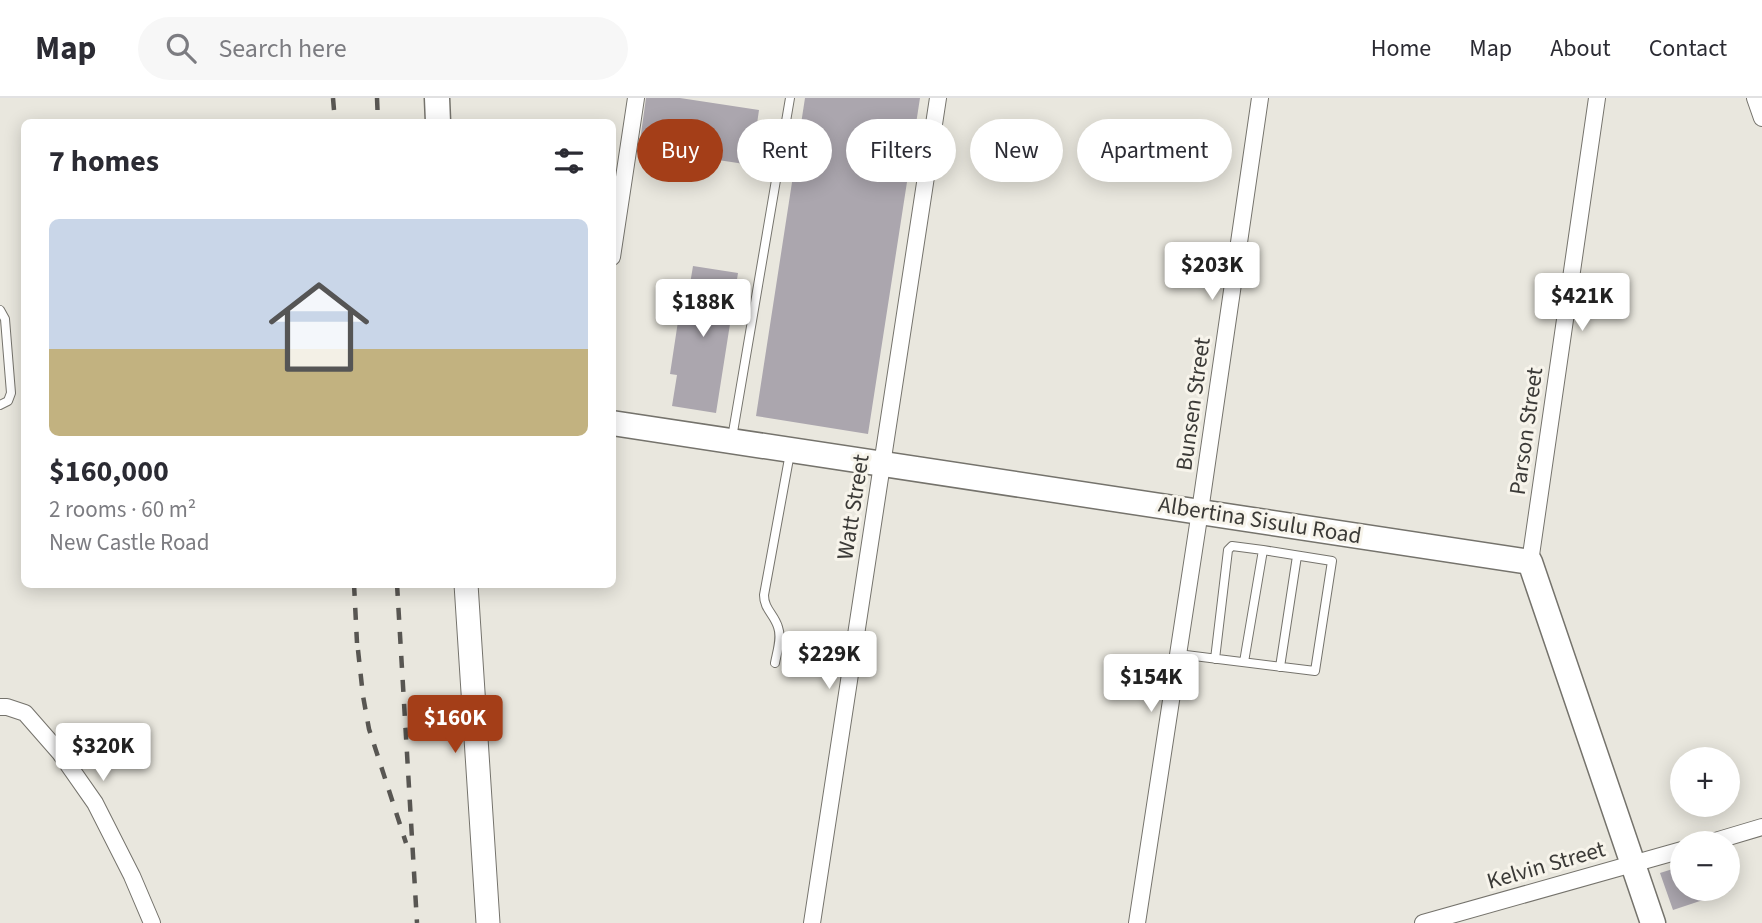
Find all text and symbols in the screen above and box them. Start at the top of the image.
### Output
search box [138,17,628,80]
text: Map [35,25,96,72]
icon: search [162,29,200,67]
text: Search here [218,30,347,67]
text: Home [1371,31,1431,66]
text: Map [1469,31,1512,66]
text: About [1550,31,1611,66]
text: Contact [1649,31,1727,66]
chip: Buy [637,119,723,182]
chip: Rent [737,119,832,182]
chip: Filters [846,119,956,182]
chip: New [970,119,1063,182]
chip: Apartment [1077,119,1232,182]
text: 7 homes [49,140,159,183]
icon: filters [550,142,588,180]
pin: $203K [1163,242,1261,302]
text: $203K [1181,248,1243,281]
icon: home [256,264,382,390]
pin: $421K [1533,274,1631,333]
text: $421K [1551,279,1613,312]
pin: $188K [654,280,752,339]
text: $188K [672,285,734,318]
street label: Bunsen Street [1167,335,1219,473]
street label: Parson Street [1501,365,1551,497]
text: $160,000 [49,450,169,493]
street label: Watt Street [828,452,878,562]
street label: Albertina Sisulu Road [1156,488,1364,552]
text: 2 rooms · 60 m² [49,493,196,526]
text: New Castle Road [49,526,209,559]
pin: $229K [780,632,878,691]
text: $229K [798,637,860,670]
pin: $154K [1102,654,1200,714]
text: $154K [1120,660,1182,693]
pin: $160K [406,696,504,755]
text: $160K [424,701,486,734]
pin: $320K [54,724,152,783]
text: $320K [72,729,134,762]
map controls [1670,747,1740,901]
button: + [1670,747,1740,817]
button: − [1670,831,1740,901]
street label: Kelvin Street [1483,832,1609,898]

